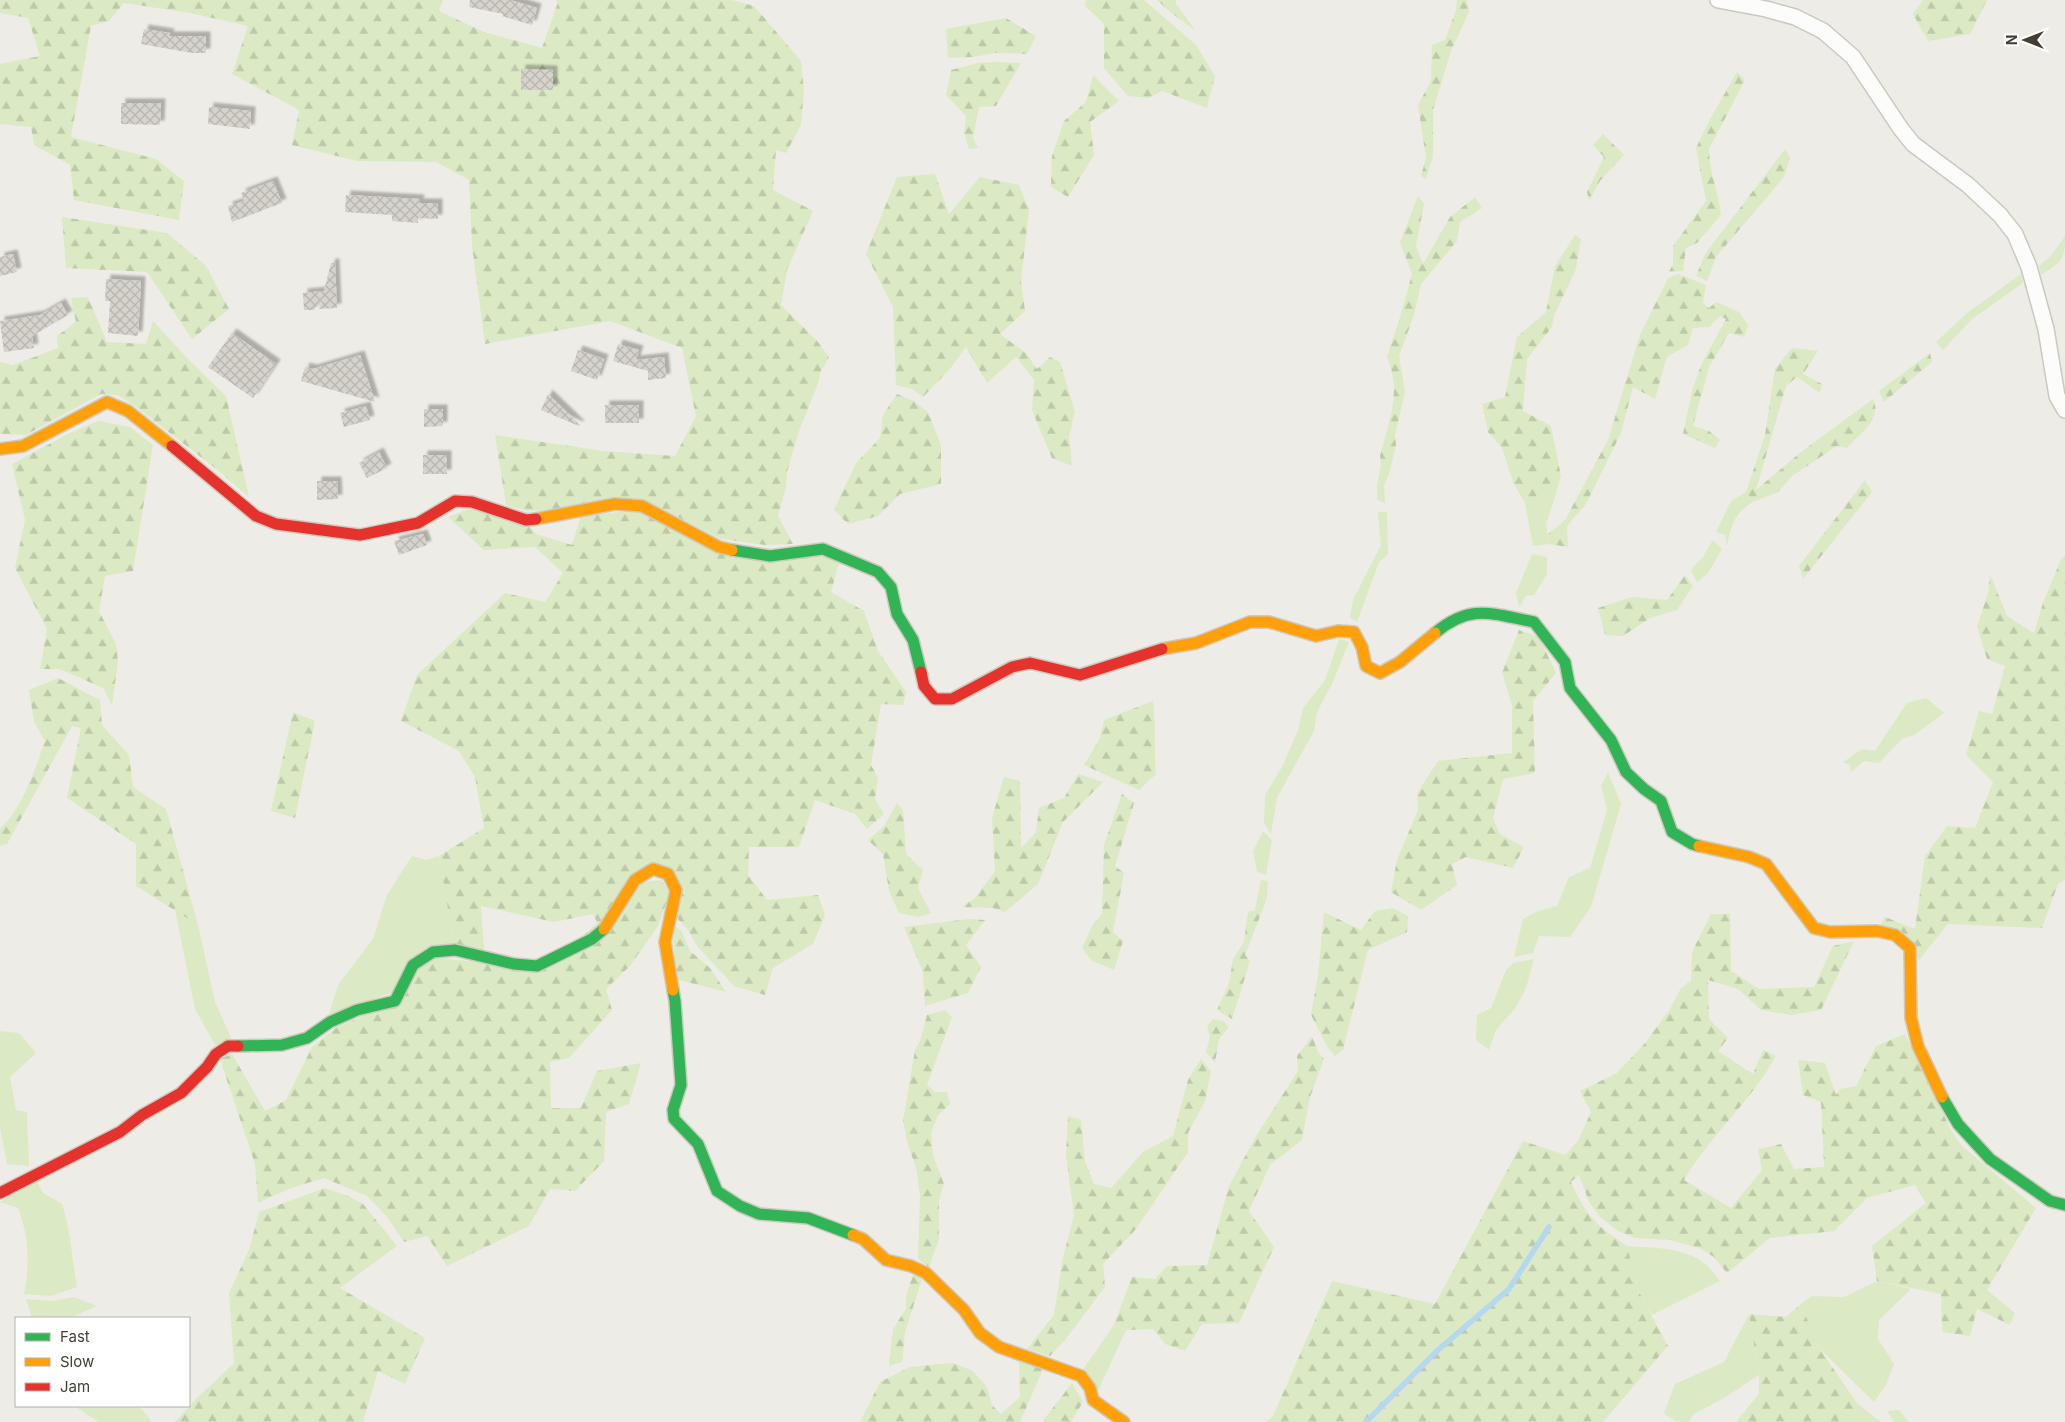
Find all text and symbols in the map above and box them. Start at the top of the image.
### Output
north arrow [2000,15,2050,65]
text: N [2003,35,2020,45]
legend [15,1317,190,1407]
text: Fast [60,1327,90,1346]
text: Slow [60,1352,94,1371]
text: Jam [60,1377,90,1396]

